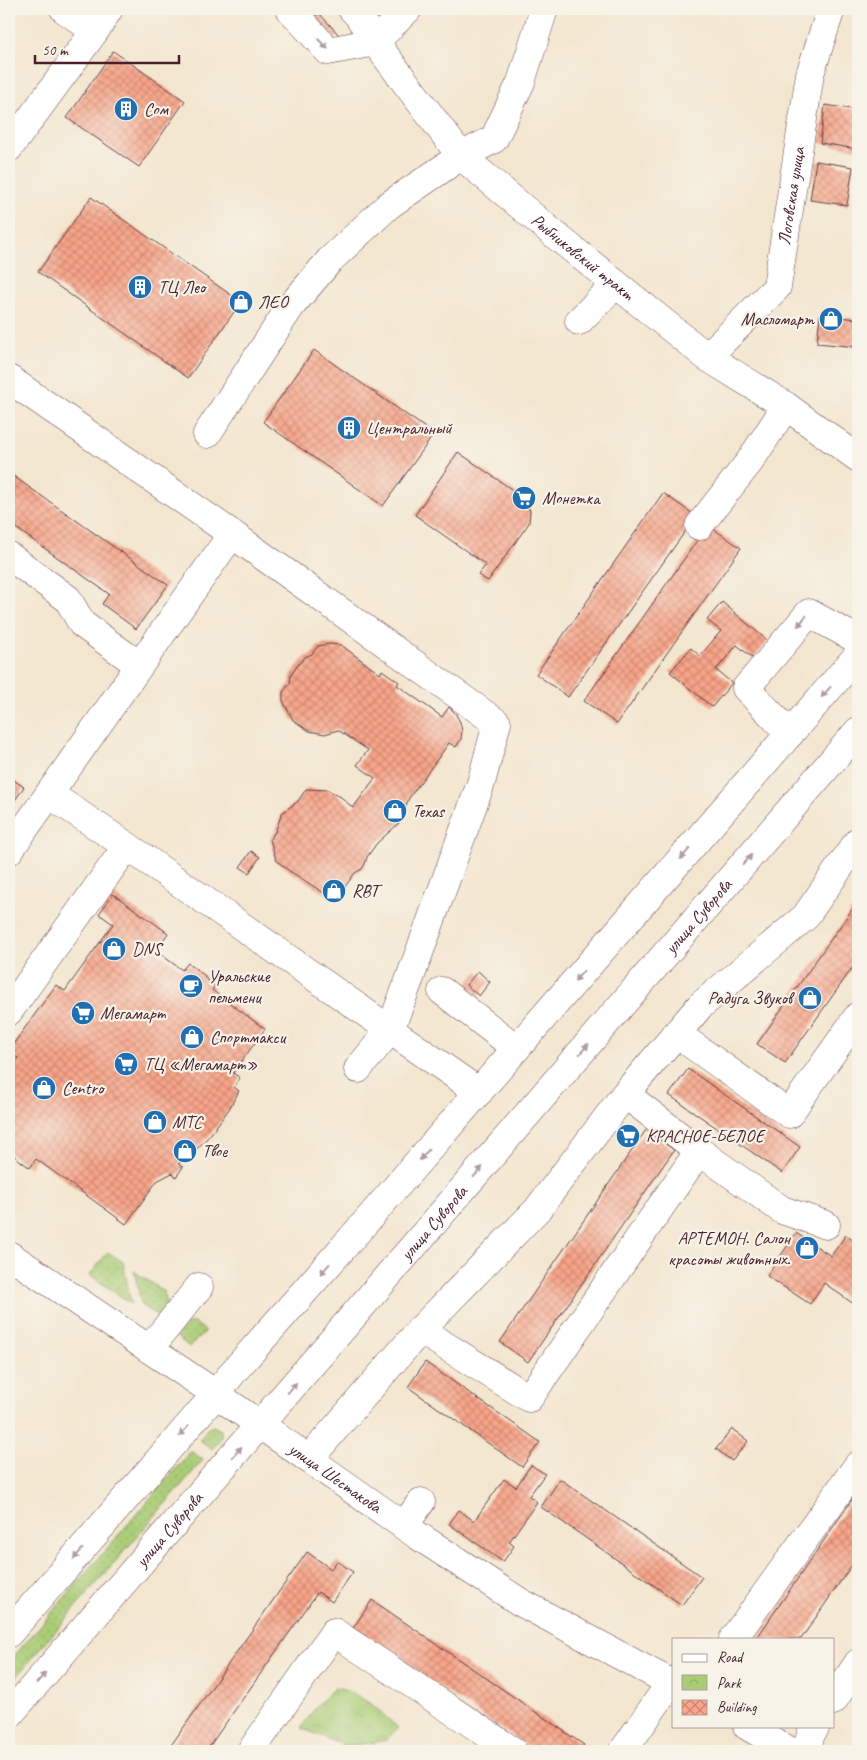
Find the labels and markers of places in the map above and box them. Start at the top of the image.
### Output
building icon: Сом [113,96,139,122]
place label: Сом [144,98,170,120]
building icon: ТЦ Лео [127,274,153,300]
place label: ТЦ Лео [158,276,207,298]
shop icon: ЛЕО [228,289,254,315]
place label: ЛЕО [258,291,290,313]
shop icon: Масломарт [818,306,844,332]
place label: Масломарт [741,308,815,330]
building icon: Центральный [336,415,362,441]
place label: Центральный [366,417,453,439]
supermarket icon: Монетка [511,485,537,511]
place label: Монетка [542,487,601,509]
shop icon: Texas [382,798,408,824]
place label: Texas [412,800,446,822]
shop icon: RBT [321,878,347,904]
place label: RBT [352,880,383,902]
shop icon: DNS [101,936,127,962]
place label: DNS [132,938,165,960]
place label: Уральские пельмени [208,965,271,1008]
cafe icon: Уральские пельмени [178,973,204,999]
shop icon: Радуга Звуков [797,985,823,1011]
place label: Радуга Звуков [708,987,795,1009]
supermarket icon: Мегамарт [70,1000,96,1026]
place label: Мегамарт [100,1002,167,1024]
shop icon: Спортмакси [179,1024,205,1050]
place label: Спортмакси [210,1026,287,1048]
supermarket icon: ТЦ «Мегамарт» [113,1051,139,1077]
place label: ТЦ «Мегамарт» [144,1053,258,1075]
shop icon: Centro [31,1075,57,1101]
place label: Centro [62,1077,105,1099]
shop icon: МТС [142,1109,168,1135]
place label: МТС [172,1111,204,1133]
supermarket icon: КРАСНОЕ-БЕЛОЕ [615,1123,641,1149]
place label: КРАСНОЕ-БЕЛОЕ [646,1125,766,1147]
shop icon: Твое [172,1138,198,1164]
place label: Твое [202,1140,228,1162]
place label: АРТЕМОН. Салон красоты животных. [668,1227,792,1270]
shop icon: АРТЕМОН. Салон красоты животных. [794,1235,820,1261]

